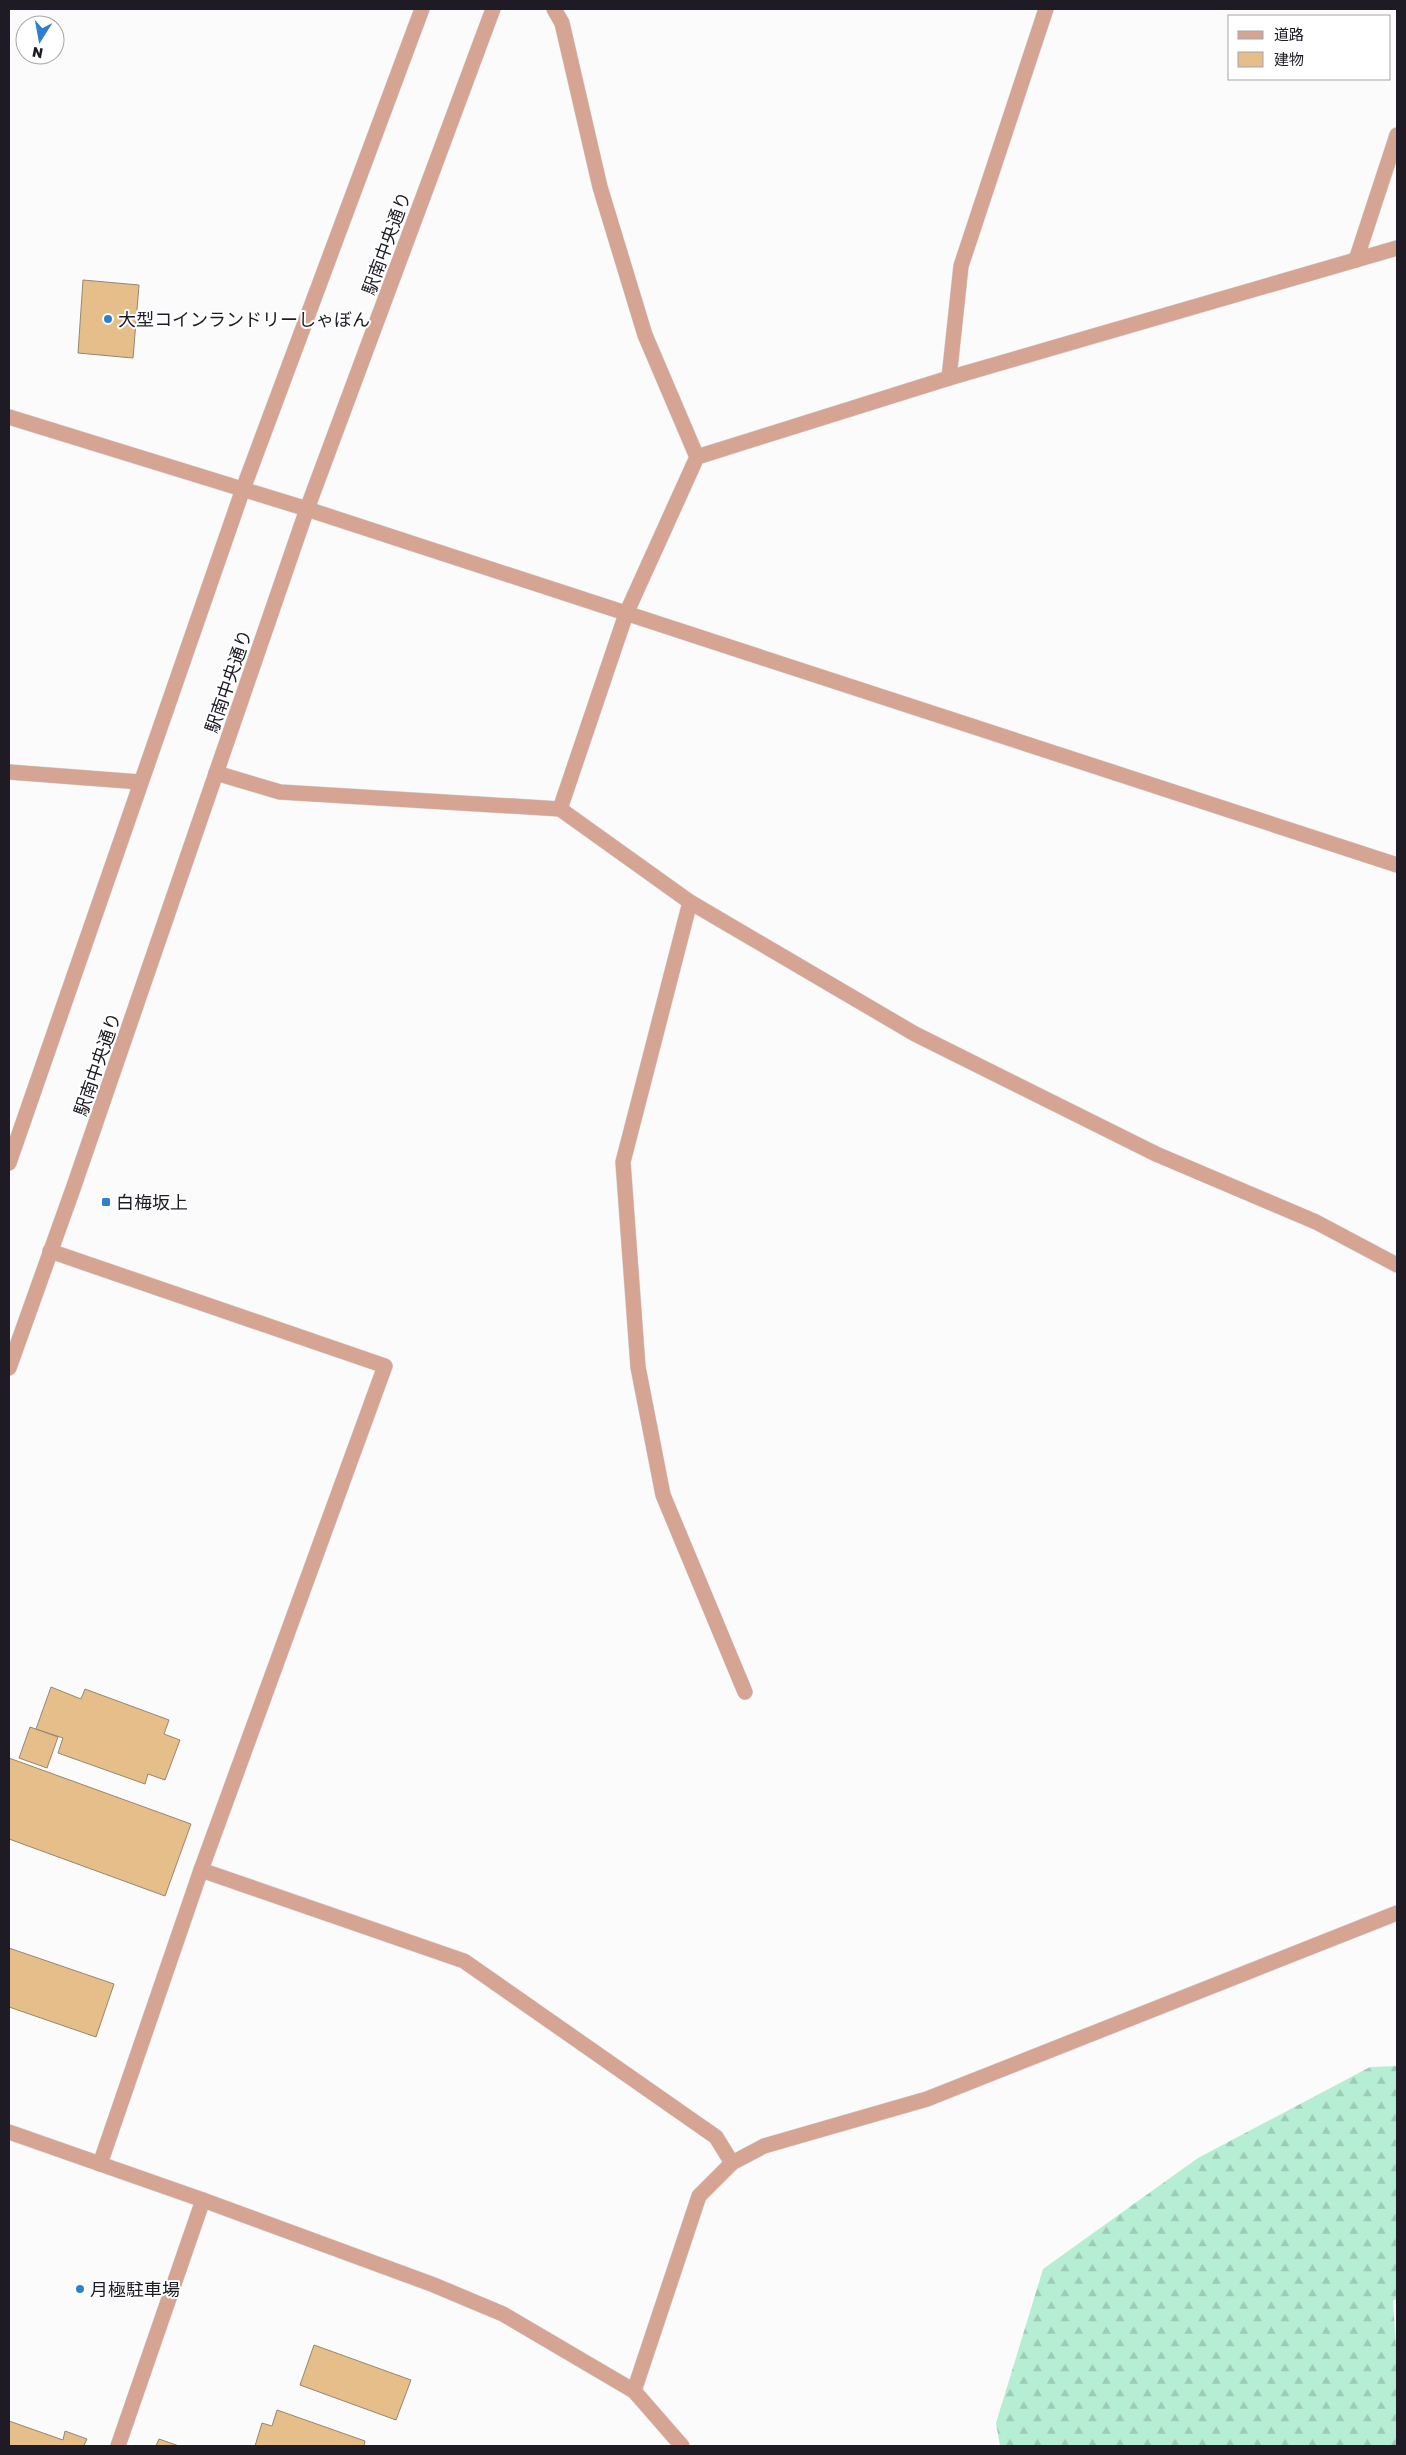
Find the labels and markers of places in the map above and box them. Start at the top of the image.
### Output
place label: 大型コインランドリーしゃぼん [118,308,370,330]
marker: 大型コインランドリーしゃぼん [102,313,114,325]
place label: 白梅坂上 [116,1191,188,1213]
marker: 白梅坂上 [100,1196,112,1208]
place label: 月極駐車場 [90,2278,180,2300]
marker: 月極駐車場 [74,2283,86,2295]

